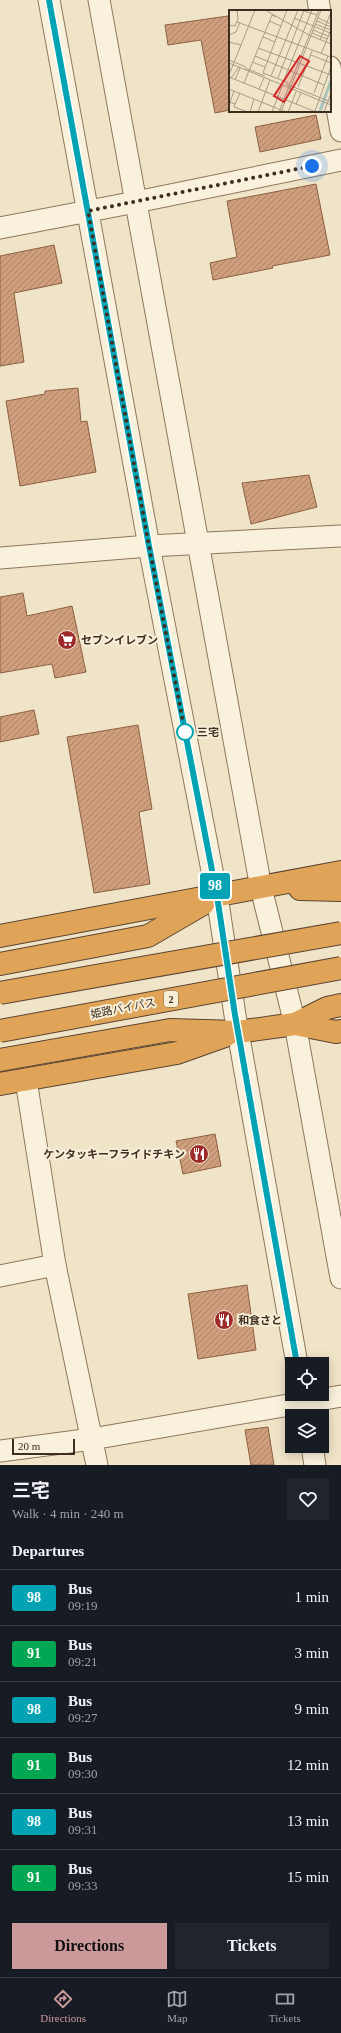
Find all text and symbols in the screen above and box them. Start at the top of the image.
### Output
inset map [229,10,331,112]
your location [302,156,322,176]
supermarket icon: セブンイレブン [56,629,78,651]
place label: セブンイレブン [81,634,158,646]
marker: 三宅 [176,723,194,741]
place label: 三宅 [197,726,219,738]
line badge: 98 [197,873,233,899]
text: 98 [208,878,222,893]
road number: 2 [164,991,178,1007]
street label: 姫路バイパス [90,996,156,1020]
restaurant icon: ケンタッキーフライドチキン [188,1143,210,1165]
place label: ケンタッキーフライドチキン [43,1148,185,1160]
restaurant icon: 和食さと [213,1309,235,1331]
place label: 和食さと [238,1314,282,1326]
map controls [285,1357,329,1453]
button: locate [285,1357,329,1401]
button: layers [285,1409,329,1453]
scale bar [12,1437,75,1456]
text: 20 m [18,1440,40,1452]
button: heart [287,1478,329,1520]
text: 三宅 [12,1480,50,1501]
text: Walk · 4 min · 240 m [12,1506,124,1521]
text: Departures [12,1543,84,1559]
text: Bus [68,1581,92,1597]
text: 1 min [294,1589,329,1605]
text: 98 [27,1590,41,1605]
text: 09:19 [68,1598,98,1613]
text: Bus [68,1637,92,1653]
text: 3 min [294,1645,329,1661]
text: 91 [27,1646,41,1661]
text: 09:21 [68,1654,98,1669]
text: Bus [68,1693,92,1709]
text: 9 min [294,1701,329,1717]
text: 98 [27,1702,41,1717]
text: 09:27 [68,1710,98,1725]
text: Bus [68,1749,92,1765]
text: 12 min [287,1757,329,1773]
text: 91 [27,1758,41,1773]
text: 09:30 [68,1766,98,1781]
text: Bus [68,1805,92,1821]
text: 13 min [287,1813,329,1829]
text: 98 [27,1814,41,1829]
text: 09:31 [68,1822,98,1837]
text: Bus [68,1861,92,1877]
text: 15 min [287,1869,329,1885]
text: 91 [27,1870,41,1885]
text: 09:33 [68,1878,98,1893]
button: Directions [12,1923,167,1969]
button: Tickets [175,1923,329,1969]
tab: Directions [40,1988,86,2024]
tab: Map [166,1988,188,2024]
tab: Tickets [269,1988,301,2024]

